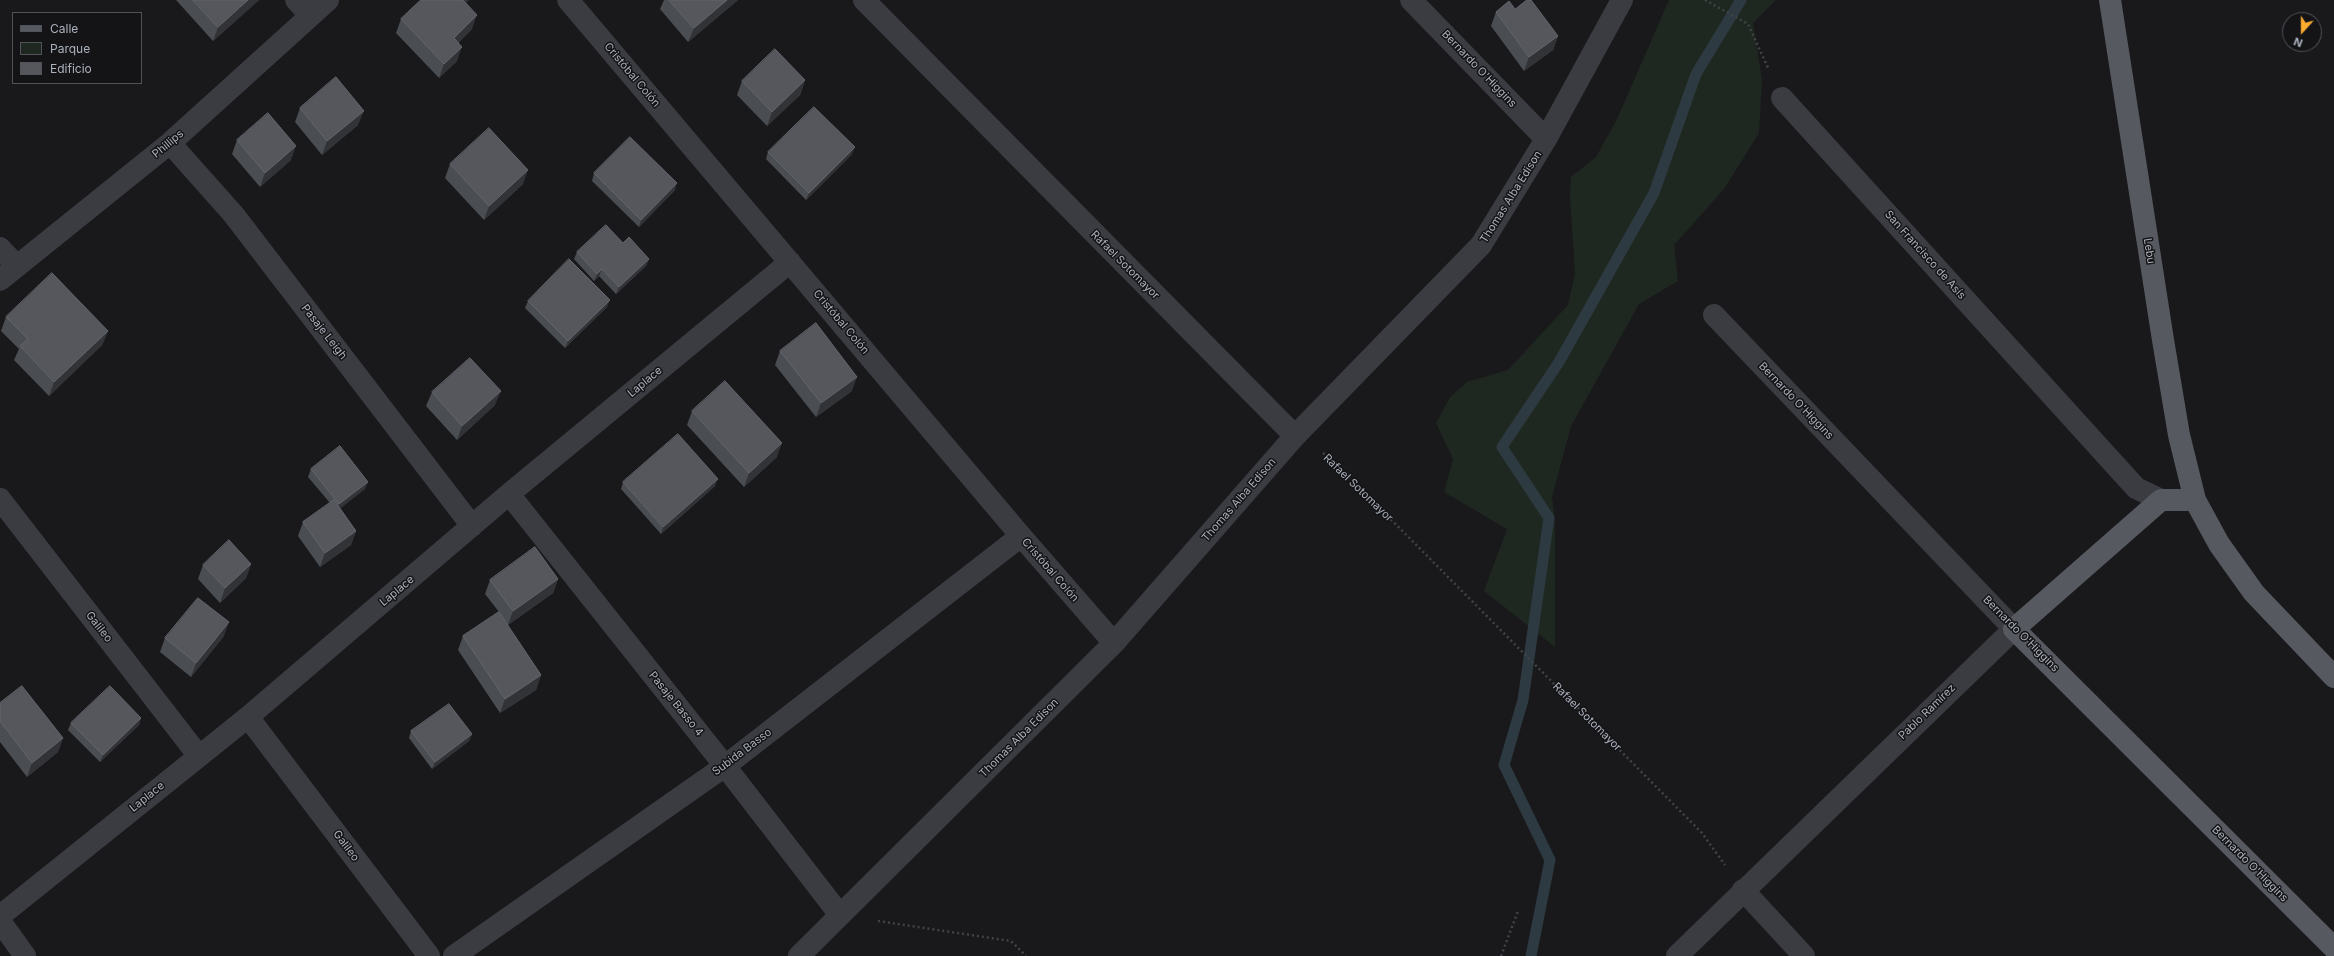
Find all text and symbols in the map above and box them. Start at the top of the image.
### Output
legend [12,12,142,84]
north arrow [2282,12,2322,52]
text: Calle [50,21,78,36]
street label: Bernardo O'Higgins [1439,28,1519,110]
text: N [2292,34,2304,50]
street label: Cristóbal Colón [601,40,663,110]
text: Parque [50,41,90,56]
text: Edificio [50,61,92,76]
street label: Phillips [150,127,186,161]
street label: Thomas Alba Edison [1477,148,1545,246]
street label: San Francisco de Asís [1882,208,1968,302]
street label: Rafael Sotomayor [1088,228,1162,302]
street label: Lebu [2140,237,2158,265]
street label: Cristóbal Colón [810,287,872,357]
street label: Pasaje Leigh [299,302,349,362]
street label: Bernardo O'Higgins [1756,360,1836,442]
street label: Laplace [625,364,665,400]
street label: Rafael Sotomayor [1320,451,1396,525]
street label: Thomas Alba Edison [1199,456,1279,544]
street label: Cristóbal Colón [1019,535,1081,605]
street label: Laplace [377,573,417,609]
street label: Bernardo O'Higgins [1980,593,2062,675]
street label: Galileo [83,609,115,645]
street label: Pasaje Basso 4 [646,669,706,739]
street label: Rafael Sotomayor [1550,680,1624,754]
street label: Pablo Ramírez [1896,682,1958,742]
street label: Thomas Alba Edison [977,696,1061,780]
street label: Subida Basso [710,726,774,778]
street label: Laplace [127,779,167,815]
street label: Bernardo O'Higgins [2209,823,2291,905]
street label: Galileo [330,828,362,864]

